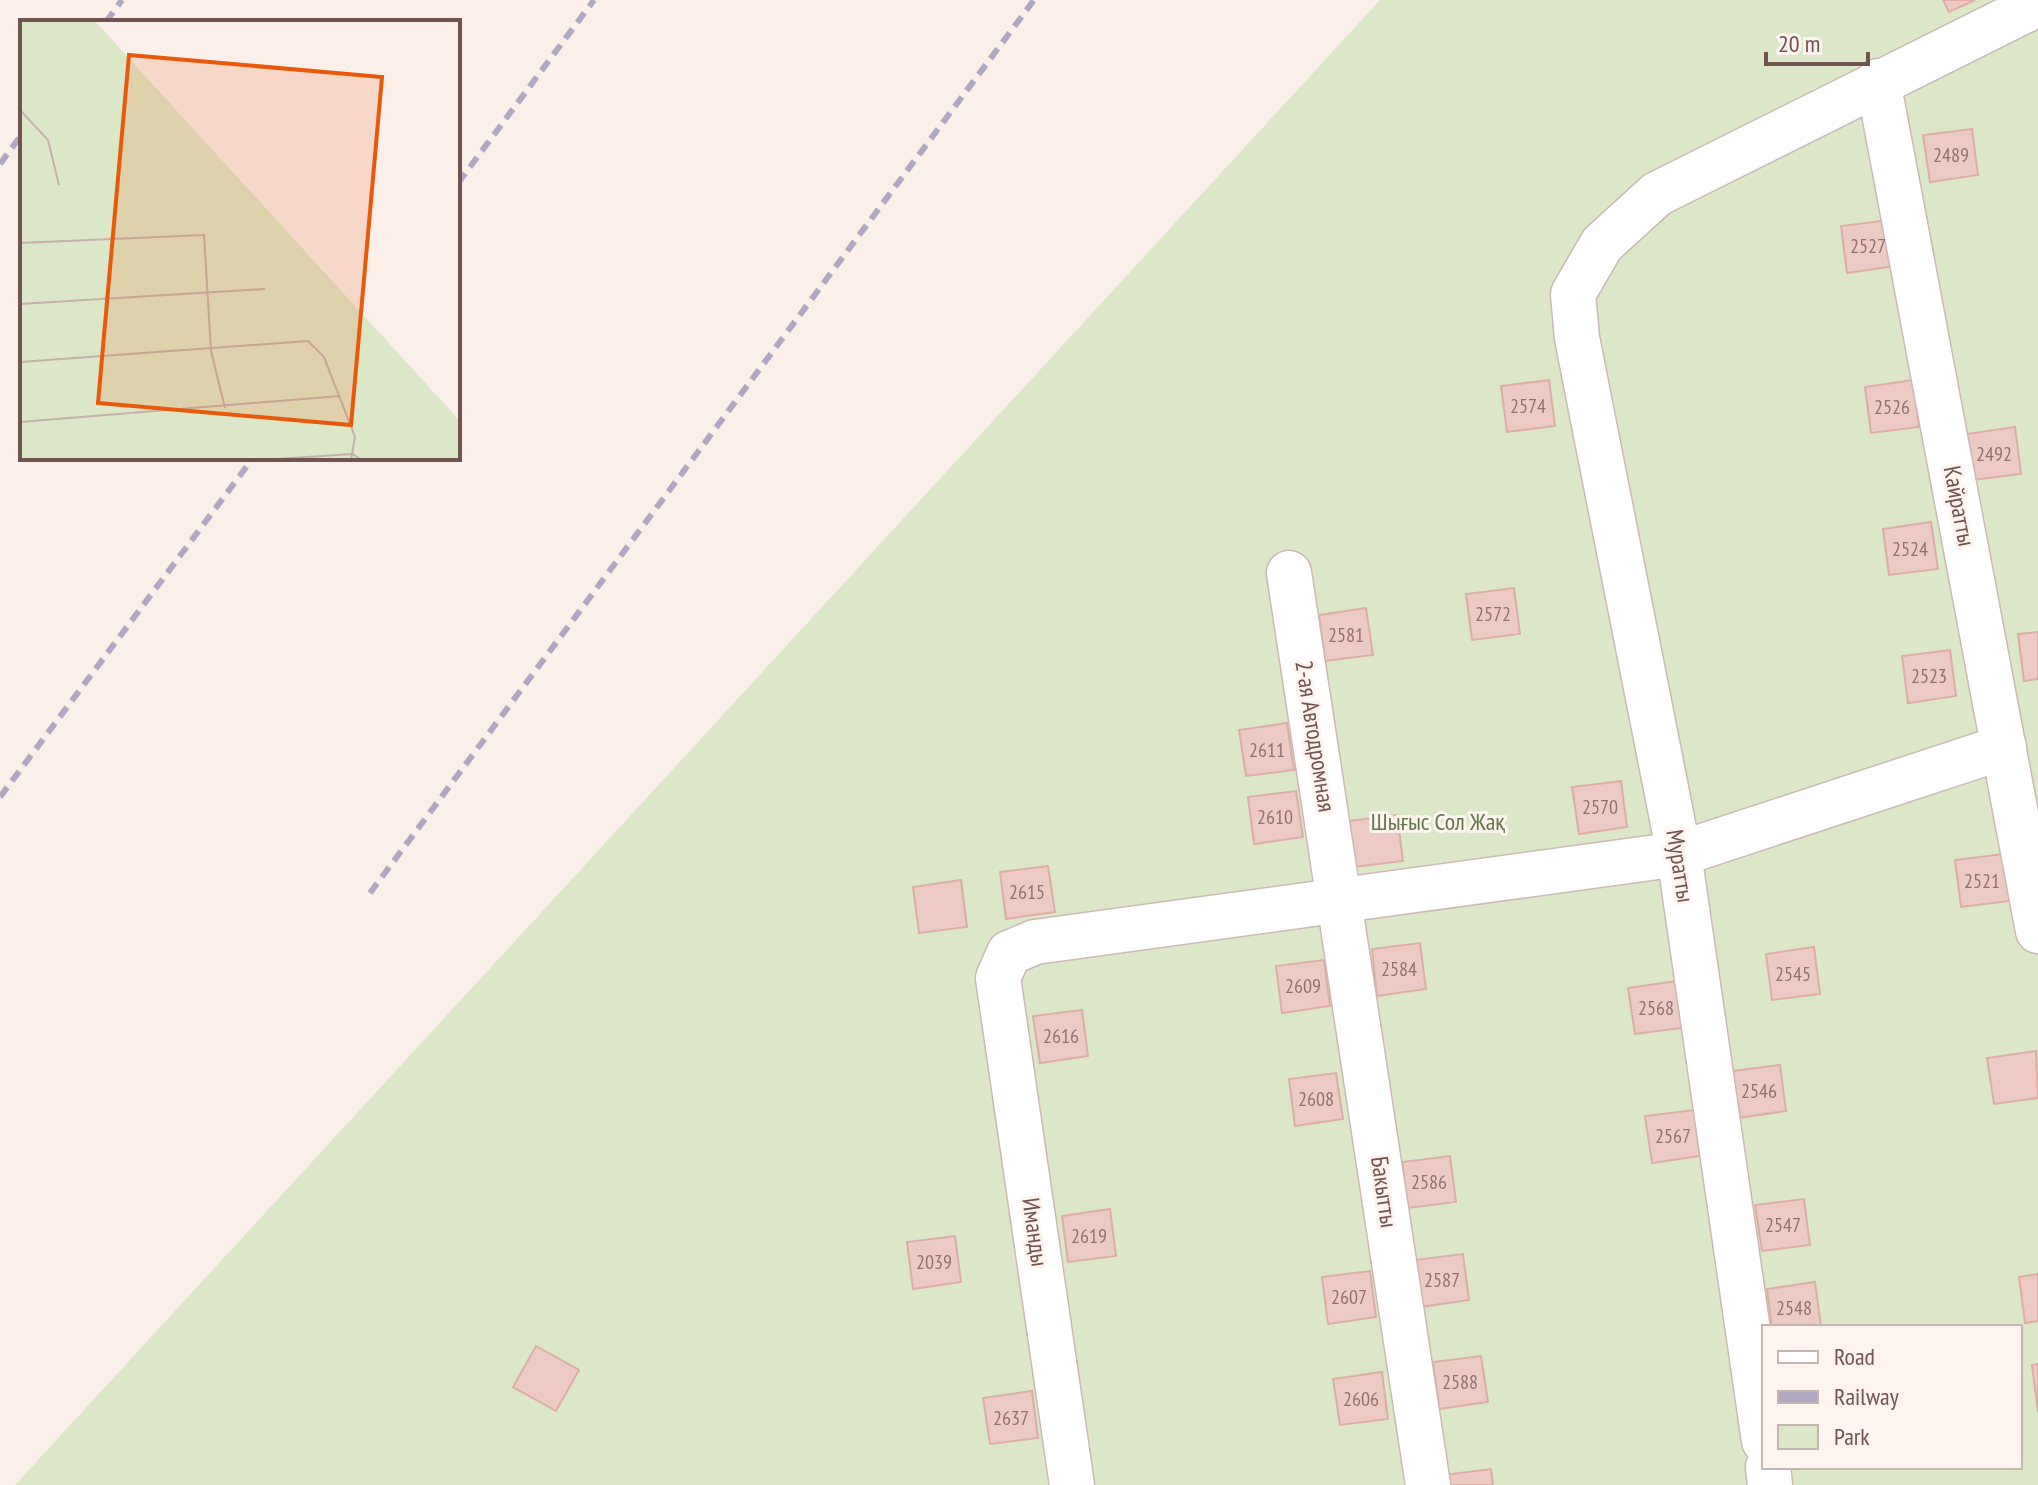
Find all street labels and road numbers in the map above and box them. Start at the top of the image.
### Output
street label: Кайратты [1937,463,1982,549]
street label: 2-ая Автодромная [1288,658,1343,814]
street label: Муратты [1659,827,1702,905]
street label: Бакытты [1364,1154,1405,1230]
street label: Иманды [1015,1196,1056,1268]

